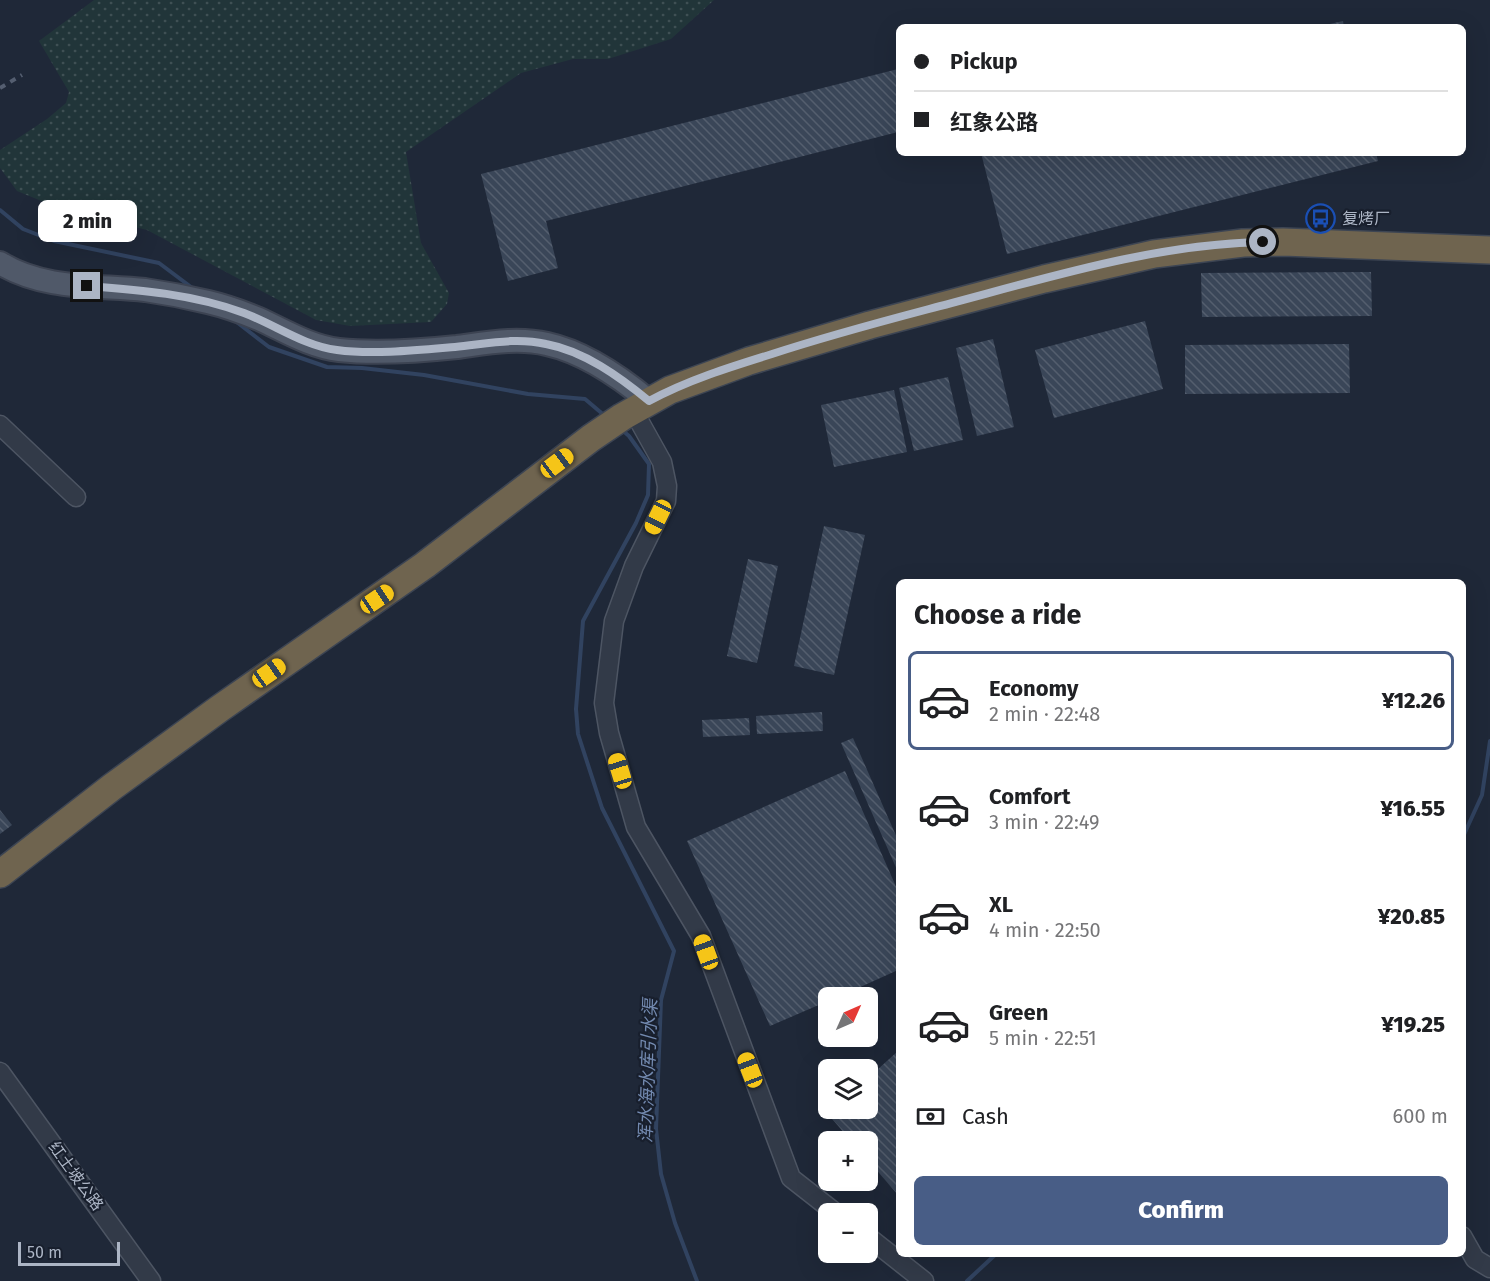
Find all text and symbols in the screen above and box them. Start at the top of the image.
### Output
text: Pickup [950,48,1018,75]
text: 红象公路 [950,109,1038,136]
callout: 2 min [38,199,136,241]
bus stop icon: 复烤厂 [1305,202,1337,234]
text: 2 min [63,209,112,233]
place label: 复烤厂 [1342,209,1390,228]
route start [1249,228,1276,255]
route end [73,272,100,299]
car [537,445,577,481]
car [642,497,674,537]
car [357,581,397,617]
text: Choose a ride [914,599,1081,631]
car [249,655,289,691]
icon: car [917,674,971,728]
text: Economy [989,675,1078,702]
text: ¥12.26 [1382,687,1445,714]
text: 2 min · 22:48 [989,702,1100,726]
car [606,751,634,791]
icon: car [917,782,971,836]
text: Comfort [989,783,1070,810]
text: ¥16.55 [1381,795,1445,822]
text: 3 min · 22:49 [989,810,1099,834]
icon: car [917,890,971,944]
text: XL [989,891,1013,918]
text: ¥20.85 [1378,903,1445,930]
text: 4 min · 22:50 [989,918,1101,942]
car [691,932,721,972]
north arrow [818,987,878,1047]
map controls [818,987,878,1263]
water label: 浑水海水库引水渠 [634,996,662,1143]
icon: car [917,998,971,1052]
text: Green [989,999,1048,1026]
text: ¥19.25 [1381,1011,1445,1038]
text: 5 min · 22:51 [989,1026,1097,1050]
car [735,1050,765,1090]
button: layers [818,1059,878,1119]
icon: cash [914,1100,947,1133]
text: Cash [962,1103,1009,1130]
text: 600 m [1393,1104,1448,1128]
button: + [818,1131,878,1191]
street label: 红土坡公路 [45,1138,107,1214]
button: Confirm [914,1176,1448,1245]
button: − [818,1203,878,1263]
scale bar [18,1239,120,1266]
text: 50 m [27,1243,62,1262]

